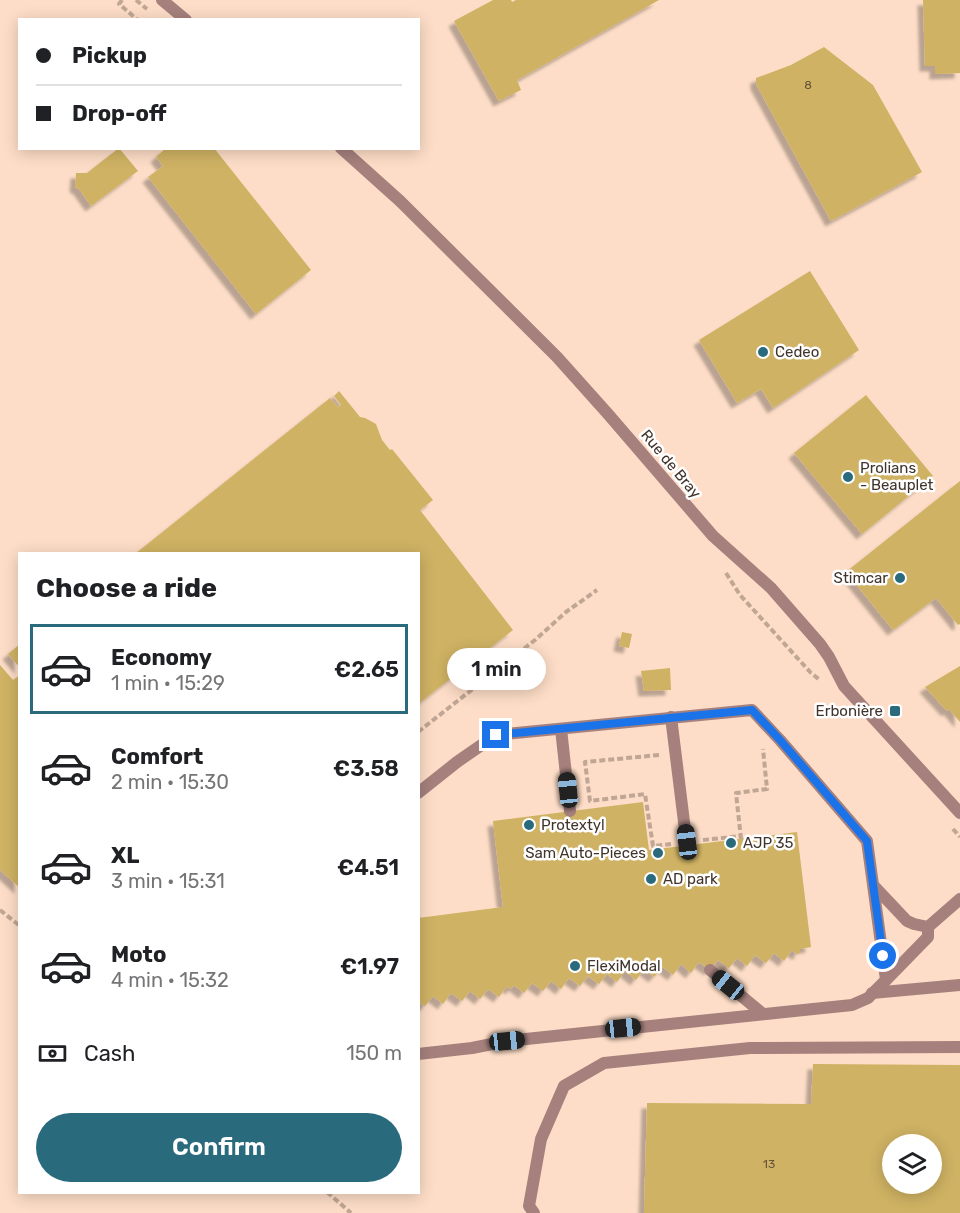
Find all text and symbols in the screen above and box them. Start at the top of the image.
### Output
text: Pickup [72,42,147,69]
house number: 8 [804,78,812,92]
text: Drop-off [72,100,167,127]
place label: Cedeo [775,343,819,361]
marker: Cedeo [756,345,770,359]
street label: Rue de Bray [637,426,705,502]
place label: Prolians - Beauplet [860,459,934,494]
marker: Prolians - Beauplet [841,470,855,484]
place label: Stimcar [834,569,888,587]
marker: Stimcar [893,571,907,585]
text: Choose a ride [36,572,217,604]
icon: car [39,642,93,696]
text: Economy [111,644,212,671]
callout: 1 min [446,648,546,690]
text: €2.65 [334,656,399,683]
text: 1 min [471,657,522,681]
text: 1 min · 15:29 [111,671,225,695]
place label: Erbonière [816,702,883,720]
marker: Erbonière [888,704,902,718]
route end [482,721,509,748]
icon: car [39,741,93,795]
text: Comfort [111,743,203,770]
text: €3.58 [333,755,399,782]
text: 2 min · 15:30 [111,770,229,794]
car [557,771,579,809]
place label: Protextyl [541,816,605,834]
marker: Protextyl [522,818,536,832]
car [676,823,698,861]
place label: AJP 35 [743,834,793,852]
marker: AJP 35 [724,836,738,850]
icon: car [39,840,93,894]
text: XL [111,842,139,869]
place label: Sam Auto-Pieces [525,844,646,862]
marker: Sam Auto-Pieces [651,846,665,860]
text: €4.51 [337,854,399,881]
text: 3 min · 15:31 [111,869,225,893]
place label: AD park [663,870,718,888]
marker: AD park [644,872,658,886]
icon: car [39,939,93,993]
text: Moto [111,941,166,968]
route start [869,942,896,969]
text: €1.97 [340,953,399,980]
place label: FlexiModal [587,957,661,975]
marker: FlexiModal [568,959,582,973]
car [708,967,748,1003]
text: 4 min · 15:32 [111,968,229,992]
car [604,1017,642,1039]
car [488,1030,526,1052]
icon: cash [36,1037,69,1070]
text: Cash [84,1040,135,1067]
text: 150 m [346,1041,402,1065]
button: Confirm [36,1113,402,1182]
map controls [882,1134,942,1194]
button: layers [882,1134,942,1194]
house number: 13 [763,1157,775,1171]

